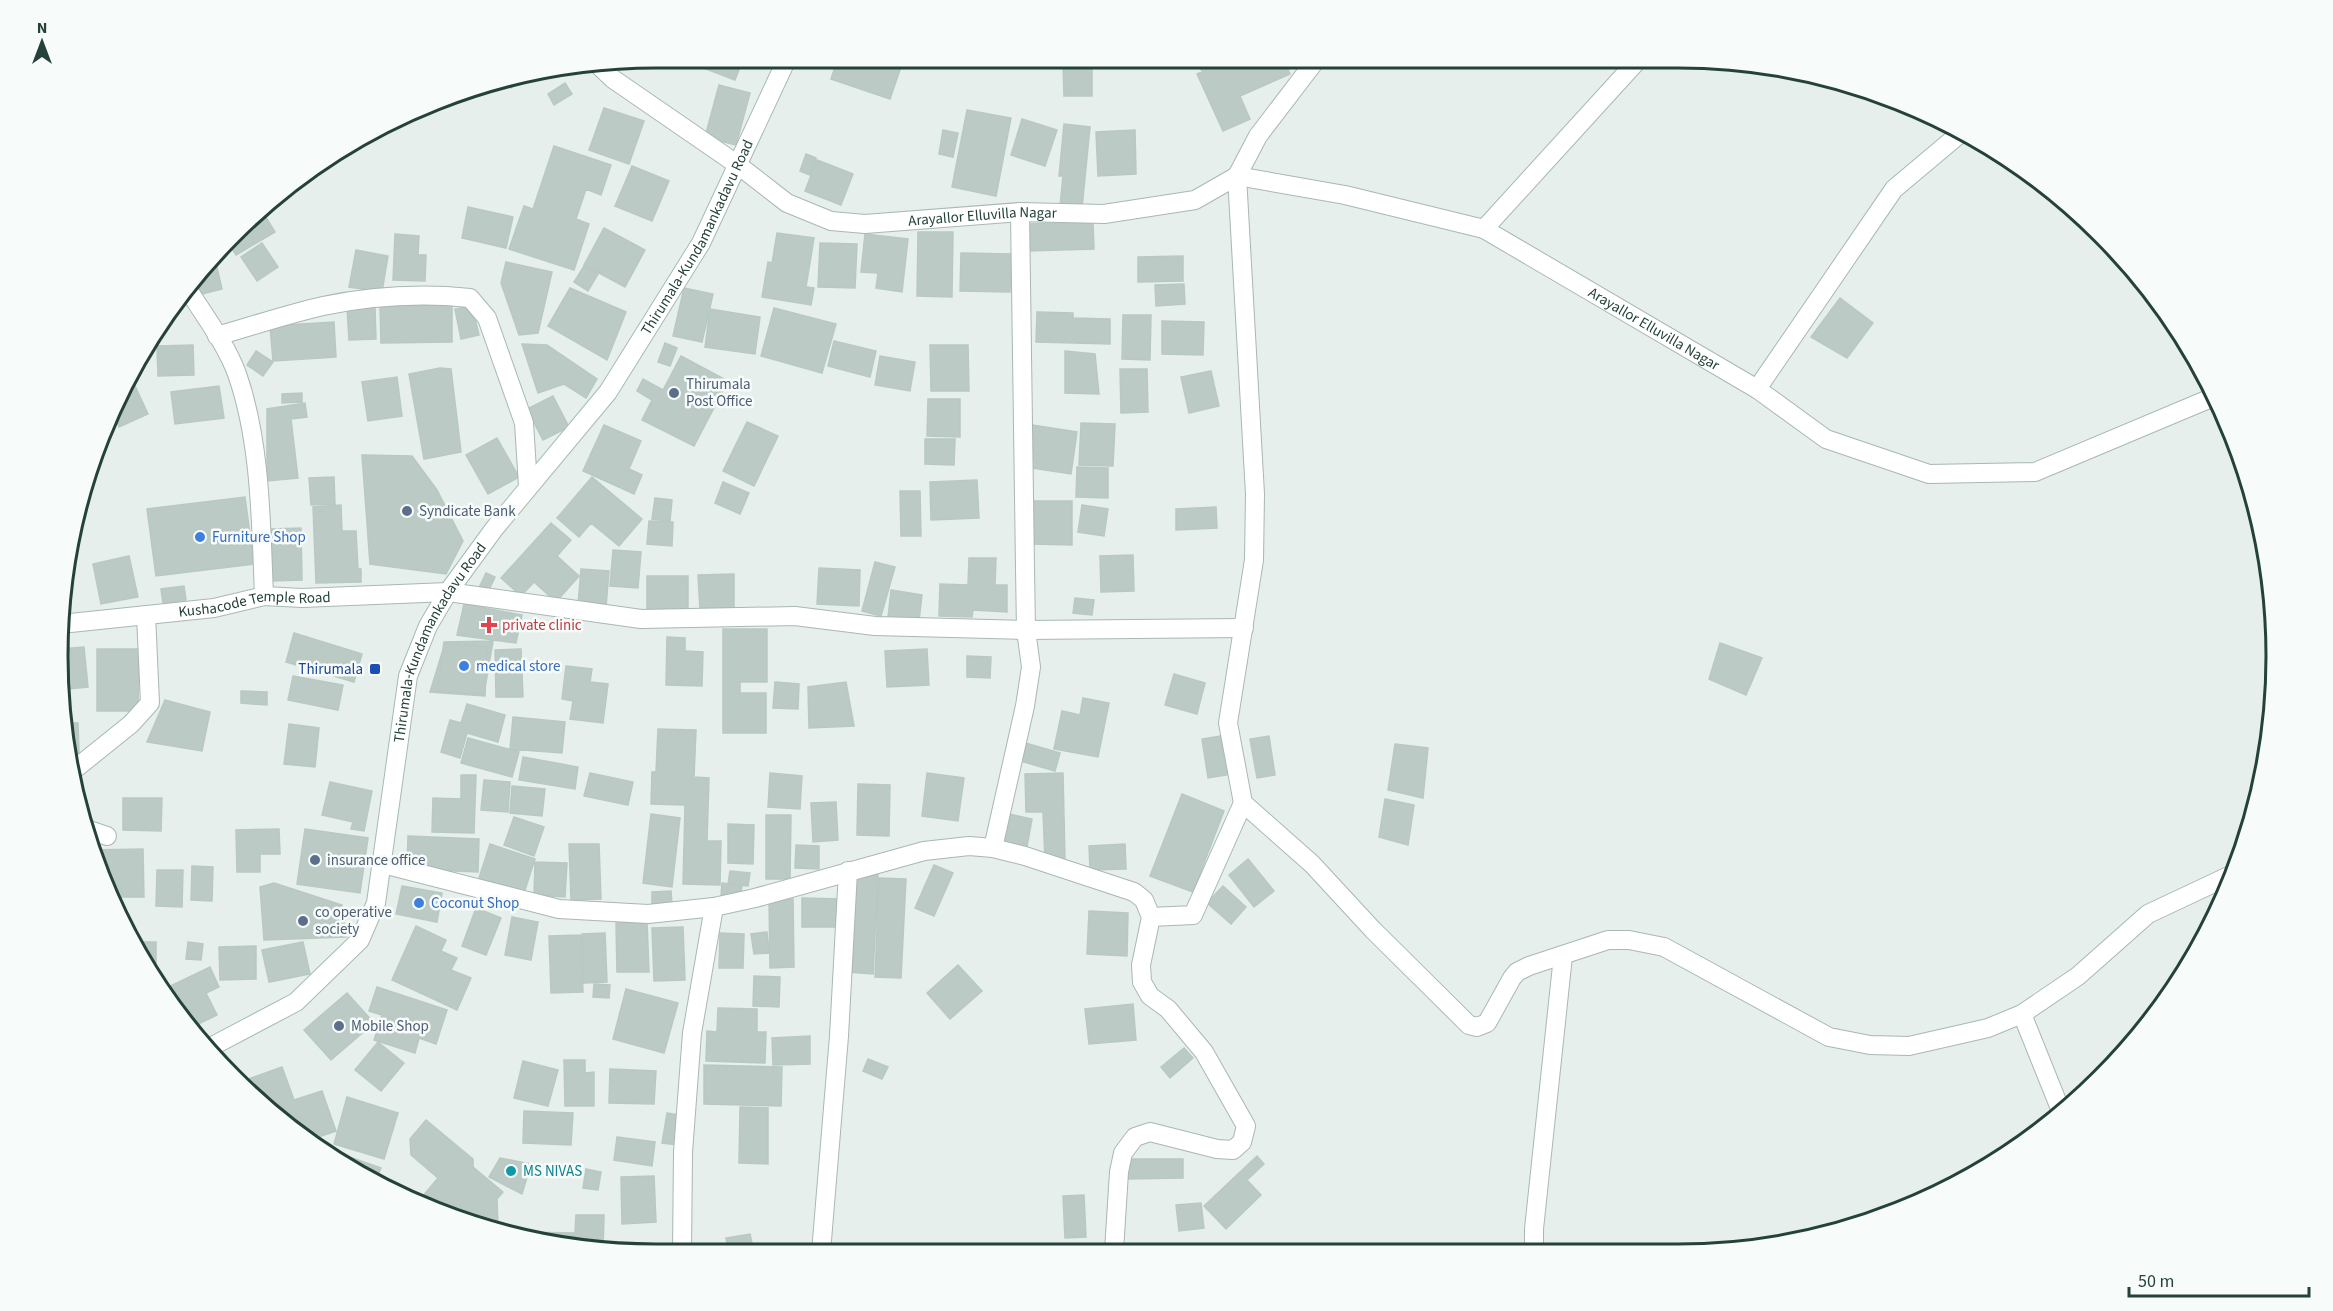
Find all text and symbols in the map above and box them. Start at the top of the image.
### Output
north arrow [12,12,72,72]
text: N [37,17,47,39]
street label: Thirumala-Kundamankadavu Road [636,136,759,339]
street label: Arayallor Elluvilla Nagar [907,202,1058,232]
street label: Arayallor Elluvilla Nagar [1584,282,1724,376]
place label: Thirumala Post Office [686,374,753,412]
marker: Thirumala Post Office [667,386,681,400]
place label: Syndicate Bank [419,501,516,522]
marker: Syndicate Bank [400,504,414,518]
place label: Furniture Shop [212,527,306,548]
marker: Furniture Shop [193,530,207,544]
street label: Thirumala-Kundamankadavu Road [389,539,492,744]
street label: Kushacode Temple Road [177,586,331,623]
place label: private clinic [502,615,582,636]
marker: private clinic [480,616,498,634]
place label: medical store [476,656,560,677]
place label: Thirumala [298,659,363,680]
marker: medical store [457,659,471,673]
marker: Thirumala [368,662,382,676]
place label: insurance office [327,850,425,871]
marker: insurance office [308,853,322,867]
place label: Coconut Shop [431,893,519,914]
marker: Coconut Shop [412,896,426,910]
place label: co operative society [315,902,392,940]
marker: co operative society [296,914,310,928]
place label: Mobile Shop [351,1016,429,1037]
marker: Mobile Shop [332,1019,346,1033]
place label: MS NIVAS [523,1161,582,1182]
marker: MS NIVAS [504,1164,518,1178]
scale bar [2129,1260,2309,1298]
text: 50 m [2138,1269,2174,1294]

